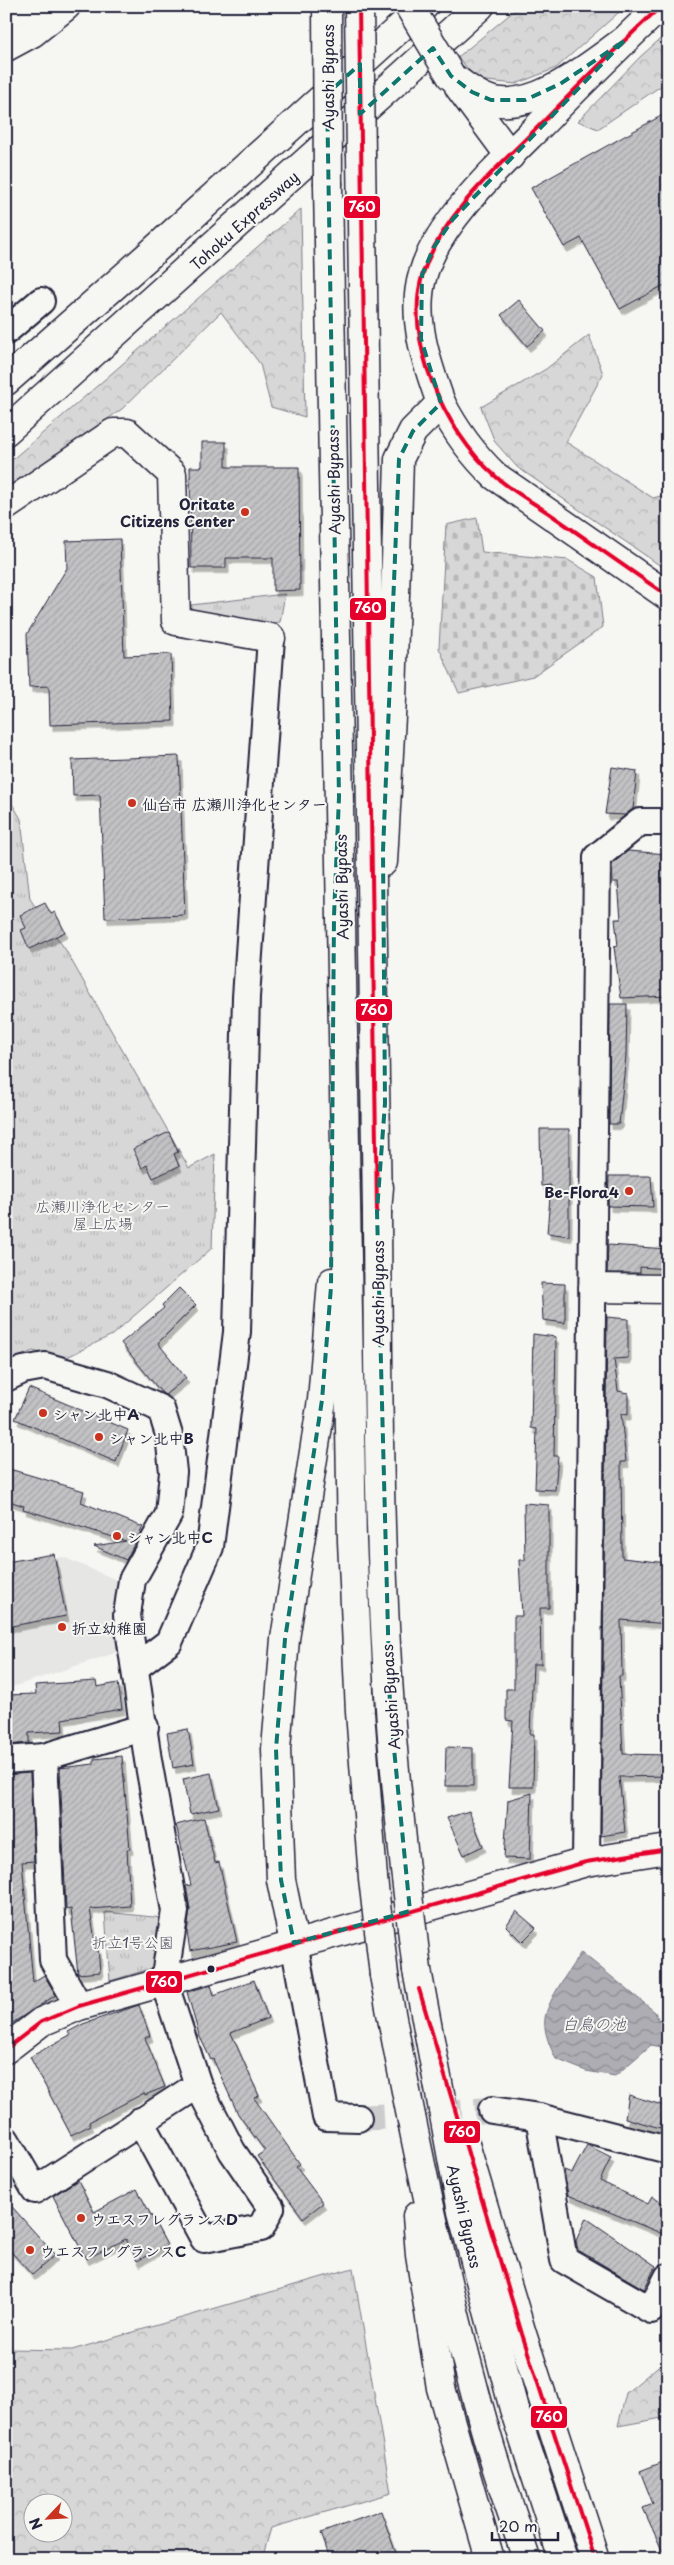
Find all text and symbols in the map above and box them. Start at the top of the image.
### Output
street label: Ayashi Bypass [316,24,339,130]
street label: Tohoku Expressway [185,165,303,275]
line badge: 760 [343,195,381,219]
text: 760 [348,196,376,217]
street label: Ayashi Bypass [321,429,345,535]
place label: Oritate Citizens Center [120,492,235,532]
marker: Oritate Citizens Center [239,506,251,518]
line badge: 760 [349,597,387,621]
text: 760 [354,597,382,618]
place label: 仙台市 広瀬川浄化センター [142,792,327,815]
marker: 仙台市 広瀬川浄化センター [126,797,138,809]
street label: Ayashi Bypass [329,834,353,940]
line badge: 760 [355,998,393,1022]
text: 760 [360,999,388,1020]
place label: Be-Flora4 [544,1180,619,1203]
marker: Be-Flora4 [623,1185,635,1197]
park label: 広瀬川浄化センター 屋上広場 [36,1194,170,1234]
street label: Ayashi Bypass [366,1240,389,1346]
place label: シャン北中A [53,1402,139,1425]
marker: シャン北中A [37,1407,49,1419]
place label: シャン北中B [109,1426,194,1449]
marker: シャン北中B [93,1431,105,1443]
place label: シャン北中C [127,1525,213,1548]
marker: シャン北中C [111,1530,123,1542]
place label: 折立幼稚園 [72,1616,147,1639]
marker: 折立幼稚園 [56,1621,68,1633]
street label: Ayashi Bypass [375,1643,405,1751]
park label: 折立1号公園 [92,1930,174,1953]
unlabelled marker [206,1964,216,1974]
line badge: 760 [145,1970,183,1994]
text: 760 [150,1971,178,1992]
water label: 白鳥の池 [562,2011,627,2035]
line badge: 760 [443,2120,481,2144]
text: 760 [448,2121,476,2142]
street label: Ayashi Bypass [442,2162,488,2270]
place label: ウエスフレグランスD [91,2207,238,2230]
marker: ウエスフレグランスD [75,2212,87,2224]
place label: ウエスフレグランスC [40,2239,186,2262]
marker: ウエスフレグランスC [24,2244,36,2256]
line badge: 760 [530,2405,568,2429]
text: 760 [535,2406,563,2427]
north arrow [22,2492,72,2542]
scale bar [492,2510,558,2542]
text: N [24,2514,48,2533]
text: 20 m [499,2514,538,2537]

